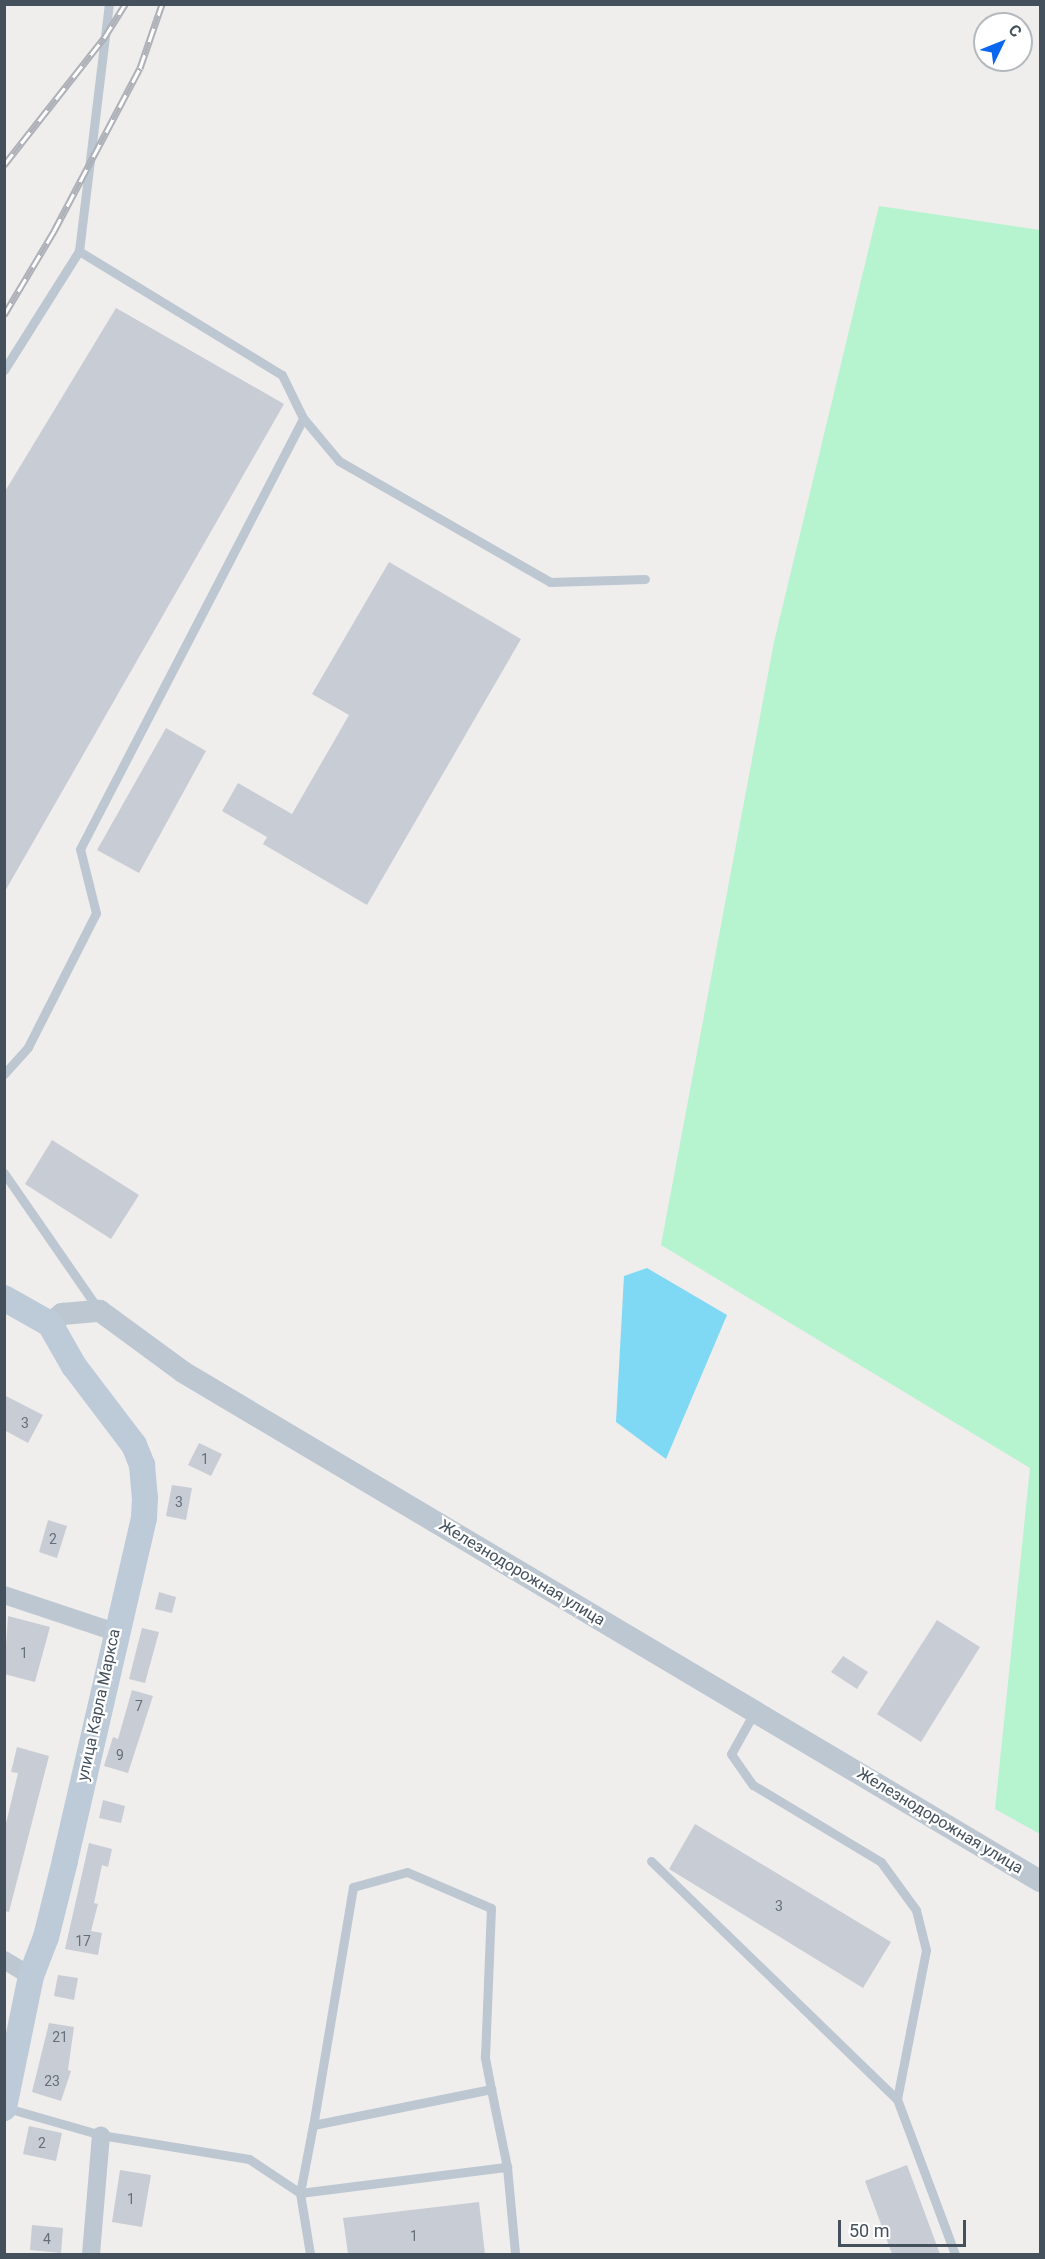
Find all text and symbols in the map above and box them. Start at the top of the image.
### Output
north arrow [973,12,1033,72]
text: С [1005,20,1026,41]
house number: 3 [21,1415,29,1431]
house number: 1 [201,1451,209,1467]
house number: 3 [175,1494,183,1510]
street label: Железнодорожная улица [436,1516,608,1630]
house number: 2 [49,1531,57,1547]
street label: улица Карла Маркса [74,1627,124,1783]
house number: 1 [20,1645,28,1661]
house number: 7 [135,1698,143,1714]
house number: 9 [116,1747,124,1763]
street label: Железнодорожная улица [854,1764,1026,1878]
house number: 3 [775,1898,783,1914]
house number: 17 [75,1933,91,1949]
house number: 21 [52,2029,68,2045]
house number: 23 [44,2073,60,2089]
house number: 2 [38,2135,46,2151]
house number: 1 [127,2191,135,2207]
scale bar [841,2208,968,2246]
text: 50 m [849,2220,889,2241]
house number: 1 [410,2228,418,2244]
house number: 4 [43,2231,51,2247]

